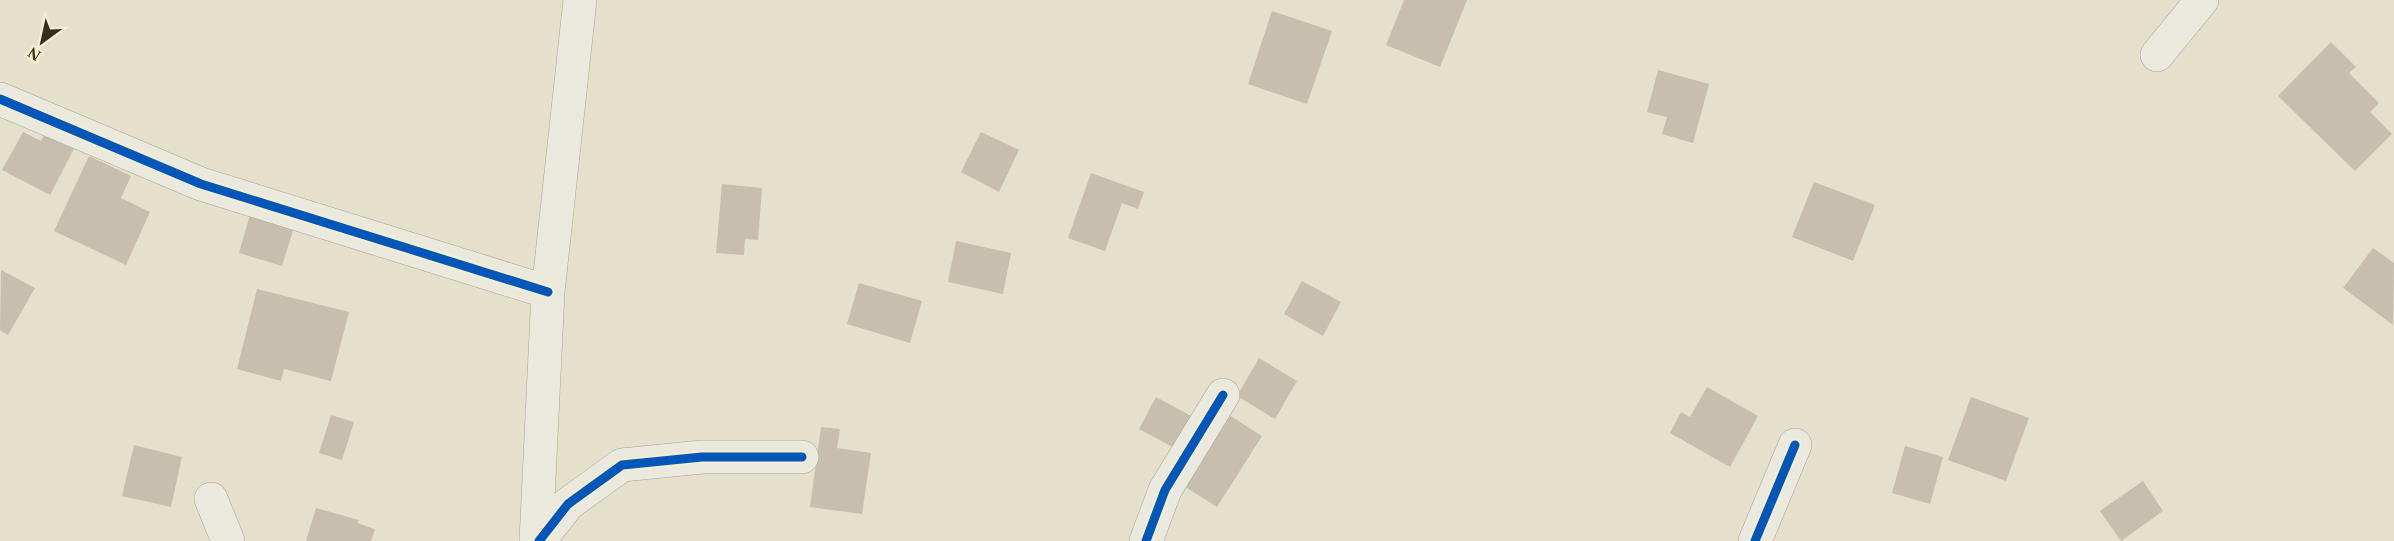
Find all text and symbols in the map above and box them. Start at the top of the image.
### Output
north arrow [12,12,72,72]
text: N [24,44,44,64]

